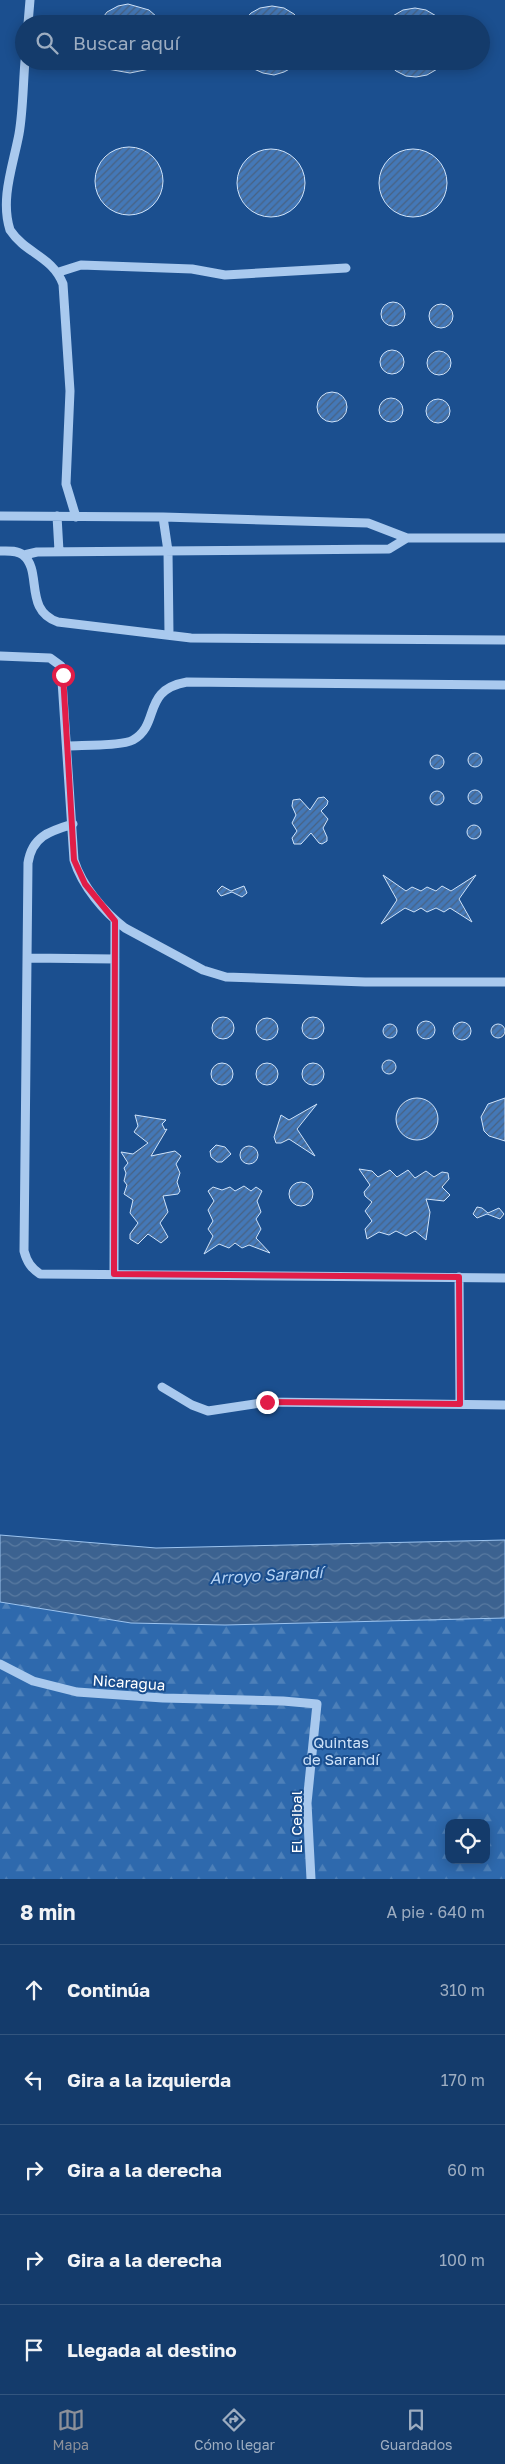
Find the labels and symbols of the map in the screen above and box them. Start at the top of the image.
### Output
route start [52,664,75,687]
route end [256,1391,279,1414]
water label: Arroyo Sarandí [209,1562,328,1588]
street label: Nicaragua [92,1670,166,1694]
park label: Quintas de Sarandí [303,1733,380,1768]
street label: El Ceibal [287,1790,305,1854]

